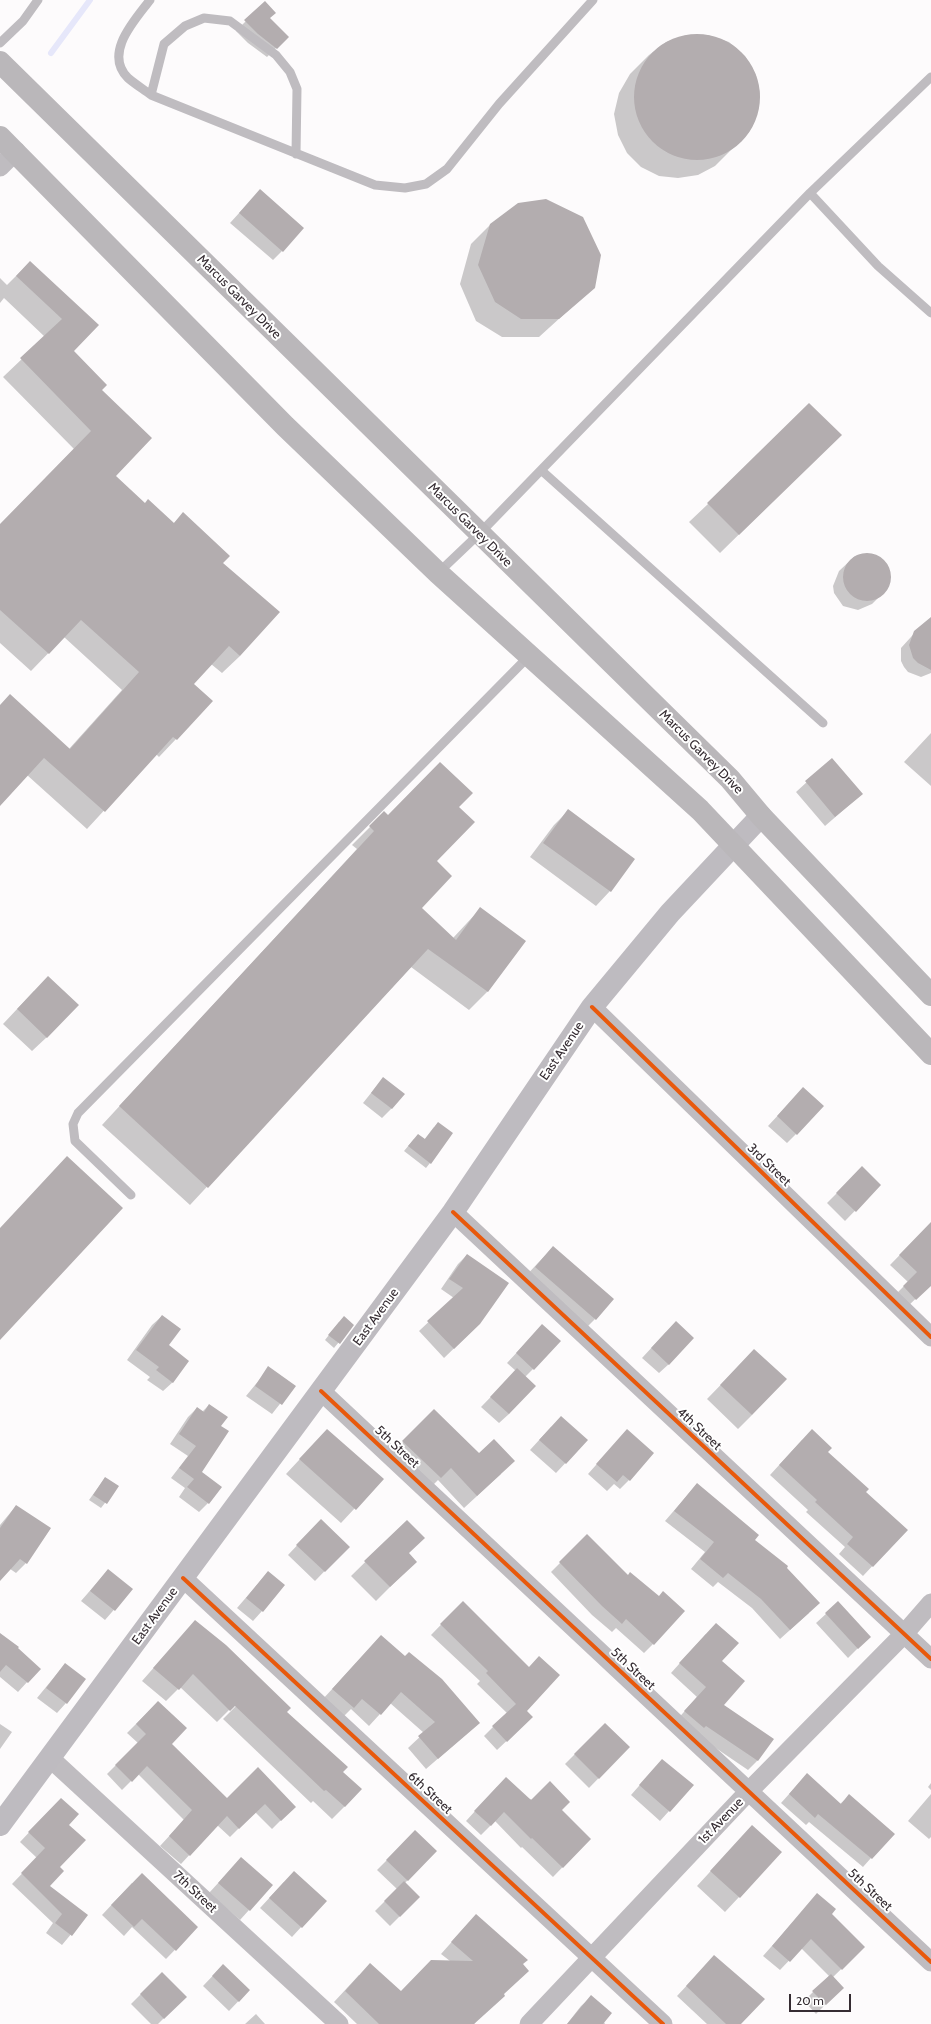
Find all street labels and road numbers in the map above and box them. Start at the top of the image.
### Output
street label: Marcus Garvey Drive [194,252,284,342]
street label: Marcus Garvey Drive [425,480,515,570]
street label: Marcus Garvey Drive [656,707,746,797]
street label: East Avenue [537,1019,587,1083]
street label: 3rd Street [744,1140,794,1190]
street label: East Avenue [350,1285,402,1349]
street label: 4th Street [673,1404,725,1454]
street label: 5th Street [372,1423,422,1471]
street label: East Avenue [129,1584,181,1648]
street label: 5th Street [608,1645,658,1693]
street label: 6th Street [405,1768,455,1818]
street label: 1st Avenue [695,1795,747,1847]
street label: 5th Street [845,1866,895,1914]
street label: 7th Street [170,1868,220,1916]

